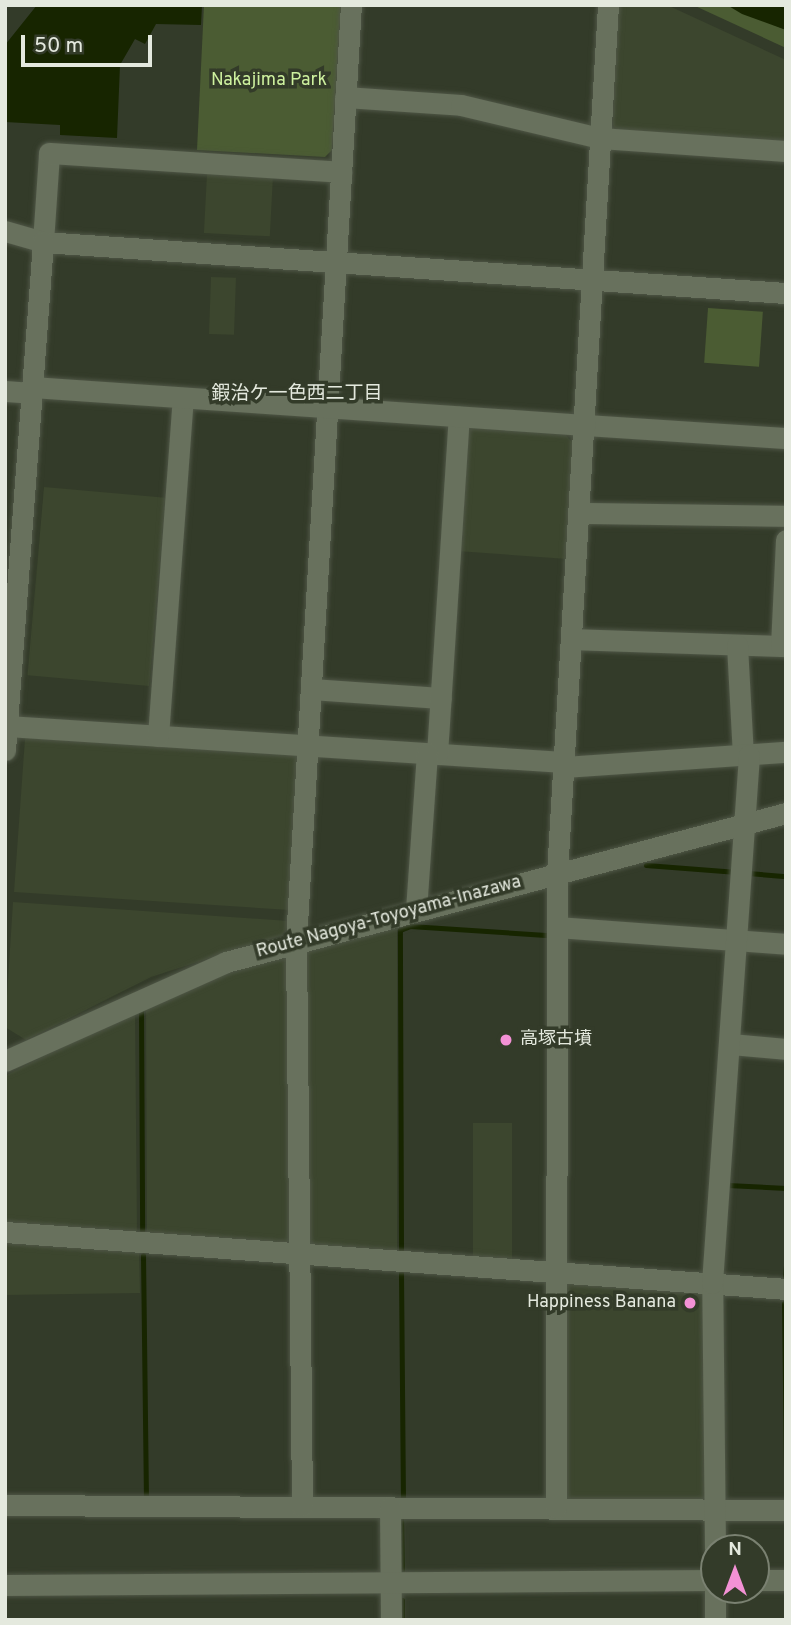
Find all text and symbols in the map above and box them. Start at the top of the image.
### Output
scale bar [24,21,156,65]
text: 50 m [34,33,83,60]
park label: Nakajima Park [211,70,327,92]
district label: 鍜治ケ一色西二丁目 [212,384,382,406]
street label: Route Nagoya-Toyoyama-Inazawa [254,872,524,964]
place label: 高塚古墳 [520,1029,592,1051]
marker: 高塚古墳 [498,1032,514,1048]
place label: Happiness Banana [527,1292,676,1314]
marker: Happiness Banana [682,1295,698,1311]
north arrow [700,1534,770,1604]
text: N [728,1538,742,1562]

